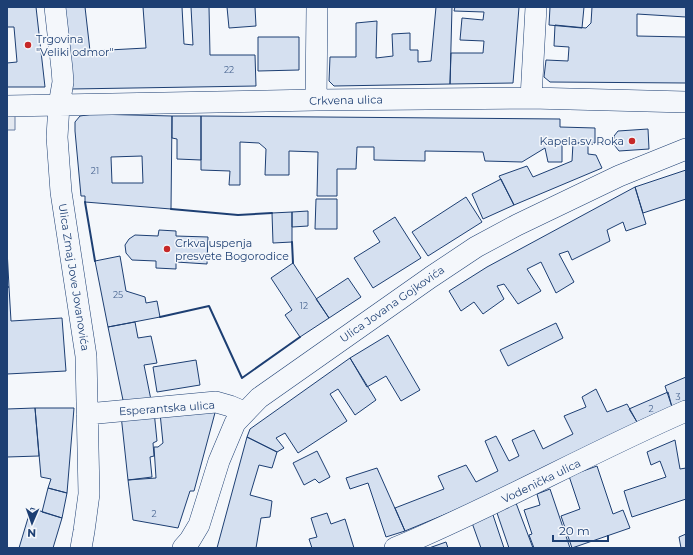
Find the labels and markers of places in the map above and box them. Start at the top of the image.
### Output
place label: Trgovina "Veliki odmor" [36,32,114,59]
marker: Trgovina "Veliki odmor" [23,40,33,50]
place label: Kapela sv. Roka [540,134,624,148]
marker: Kapela sv. Roka [627,136,637,146]
place label: Crkva uspenja presvete Bogorodice [175,236,289,263]
marker: Crkva uspenja presvete Bogorodice [162,244,172,254]

